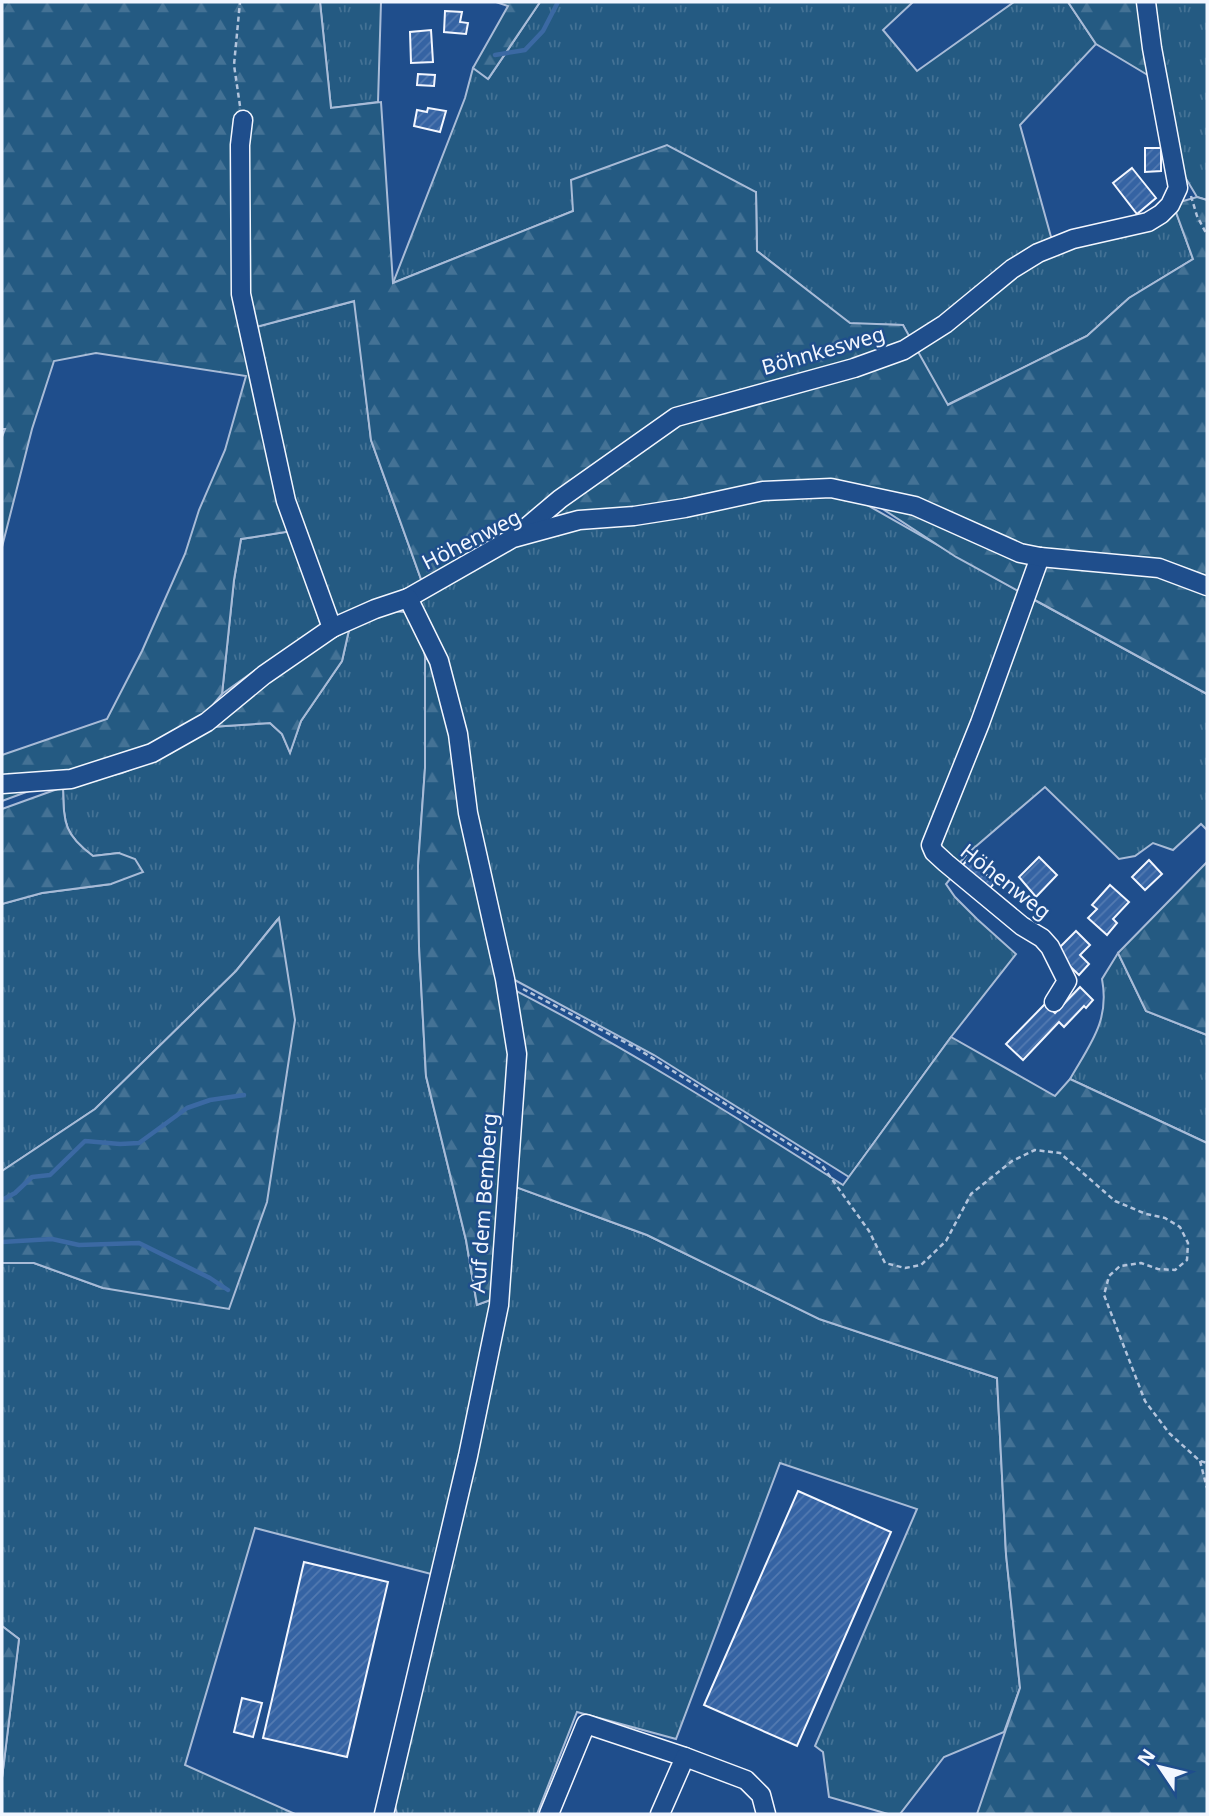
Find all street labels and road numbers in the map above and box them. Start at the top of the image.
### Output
street label: Böhnkesweg [758,319,888,381]
street label: Höhenweg [417,502,525,576]
street label: Höhenweg [955,837,1057,925]
street label: Auf dem Bemberg [463,1112,503,1294]

